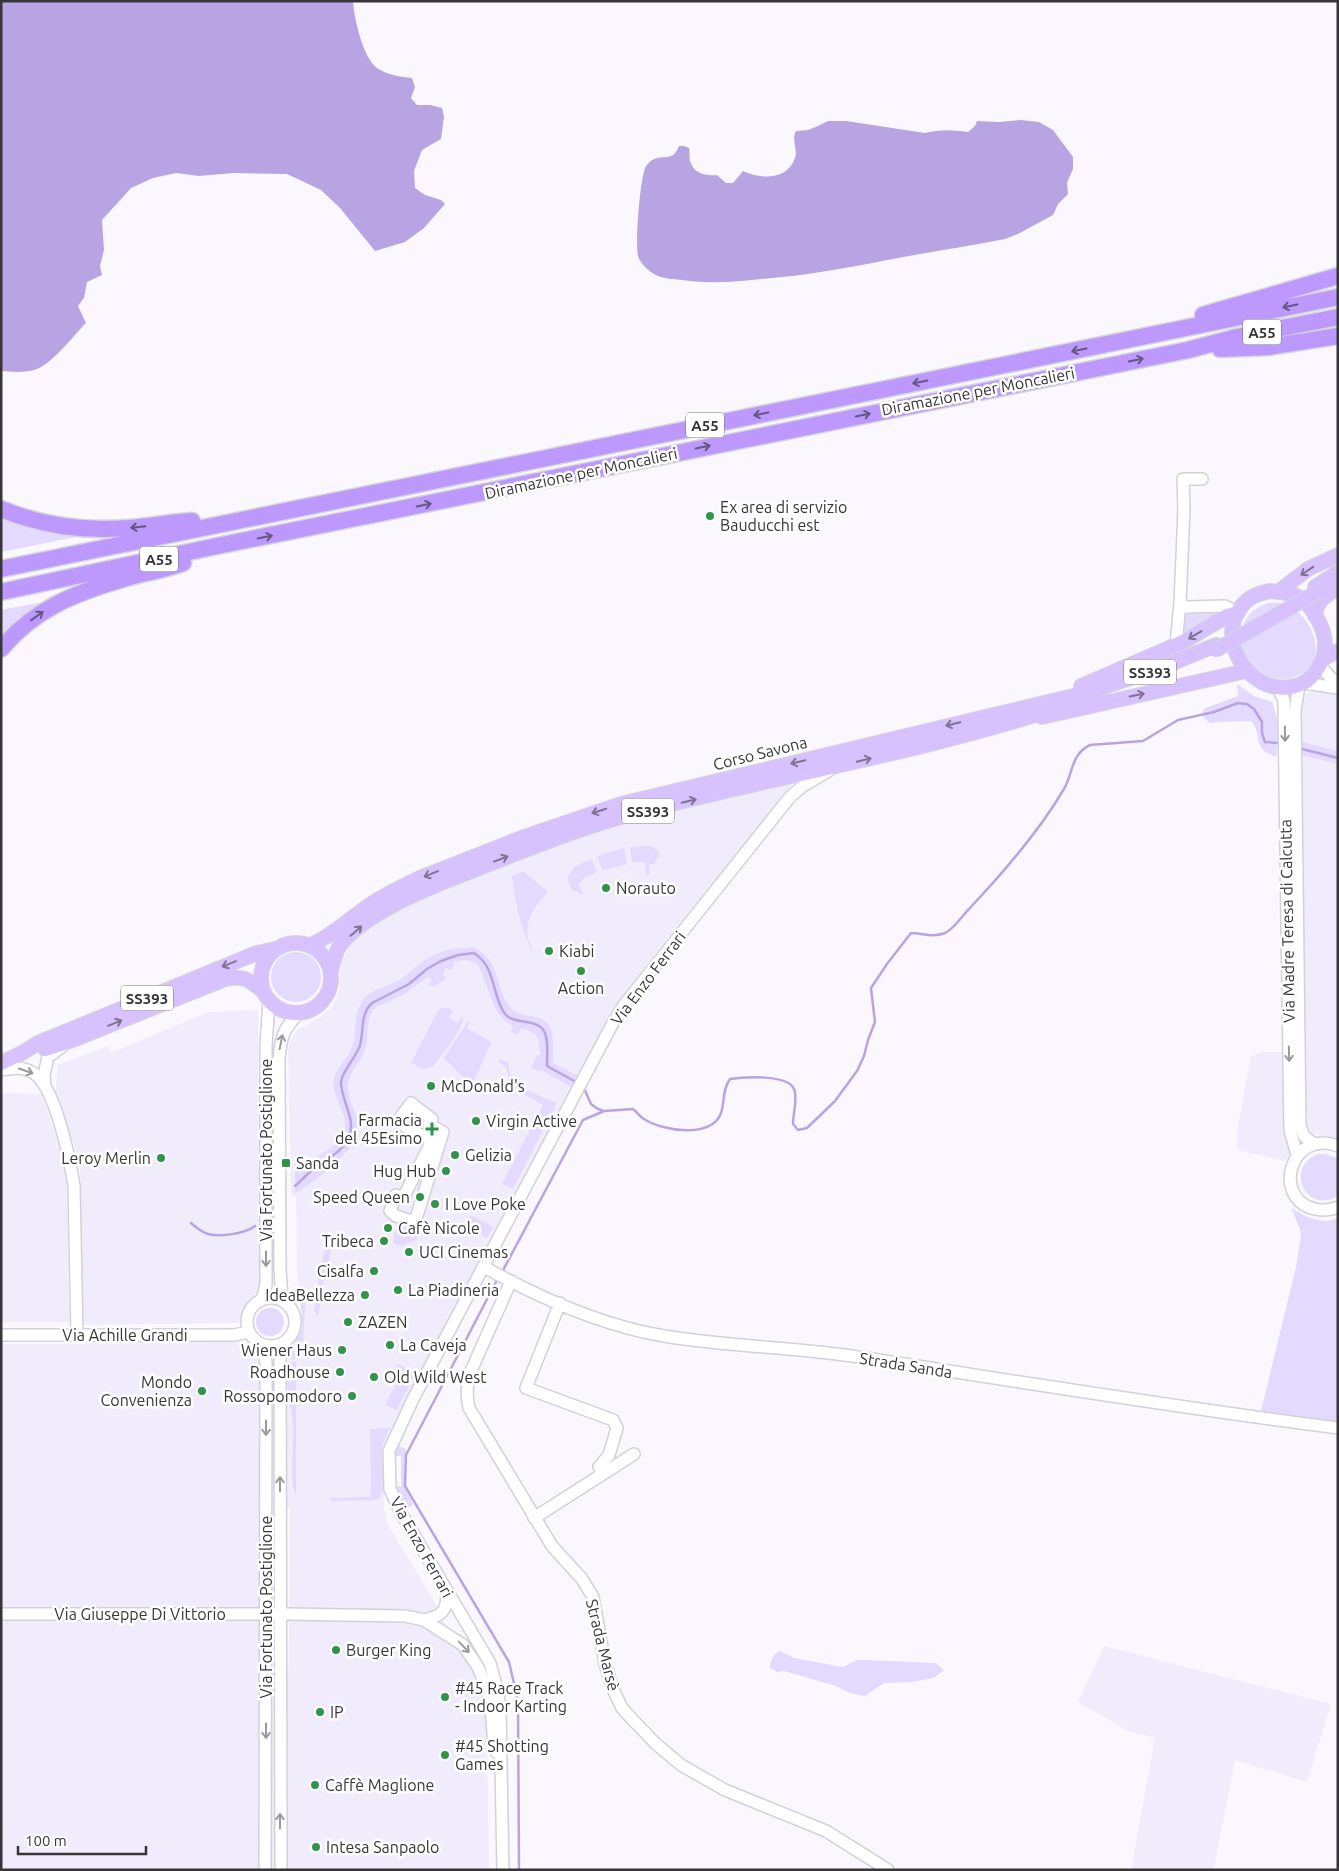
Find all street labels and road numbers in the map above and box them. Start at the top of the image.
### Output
road number: A55 [1243,320,1281,344]
street label: Diramazione per Moncalieri [880,363,1076,419]
road number: A55 [686,412,724,438]
street label: Diramazione per Moncalieri [483,444,679,502]
road number: A55 [140,546,178,572]
road number: SS393 [1124,660,1176,684]
street label: Corso Savona [711,733,809,773]
road number: SS393 [622,798,674,824]
street label: Via Madre Teresa di Calcutta [1276,819,1298,1023]
street label: Via Enzo Ferrari [607,928,689,1028]
road number: SS393 [121,986,173,1010]
street label: Via Fortunato Postiglione [257,1059,275,1241]
street label: Via Achille Grandi [62,1326,188,1344]
street label: Strada Sanda [858,1349,954,1381]
street label: Via Enzo Ferrari [387,1494,457,1600]
street label: Via Fortunato Postiglione [257,1516,275,1698]
street label: Strada Marsè [583,1597,623,1693]
street label: Via Giuseppe Di Vittorio [54,1605,226,1623]

